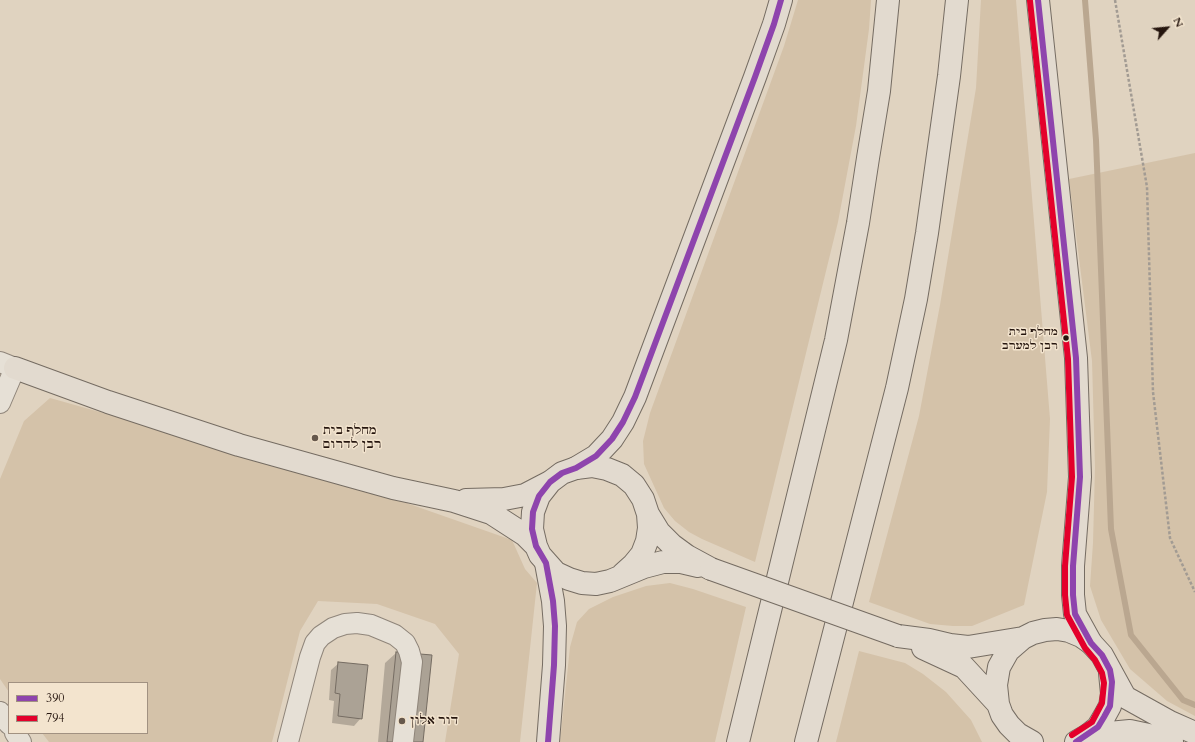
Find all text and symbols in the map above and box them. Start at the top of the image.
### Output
north arrow [1147,8,1187,48]
text: N [1169,15,1187,30]
place label: מחלף בית רבן למערב [1002,325,1058,351]
marker: מחלף בית רבן למערב [1061,333,1071,343]
place label: מחלף בית רבן לדרום [323,424,381,452]
marker: מחלף בית רבן לדרום [310,433,320,443]
legend [8,682,148,734]
text: 390 [46,690,64,706]
text: 794 [46,710,64,726]
place label: דור אלון [410,714,458,728]
marker: דור אלון [397,716,407,726]

